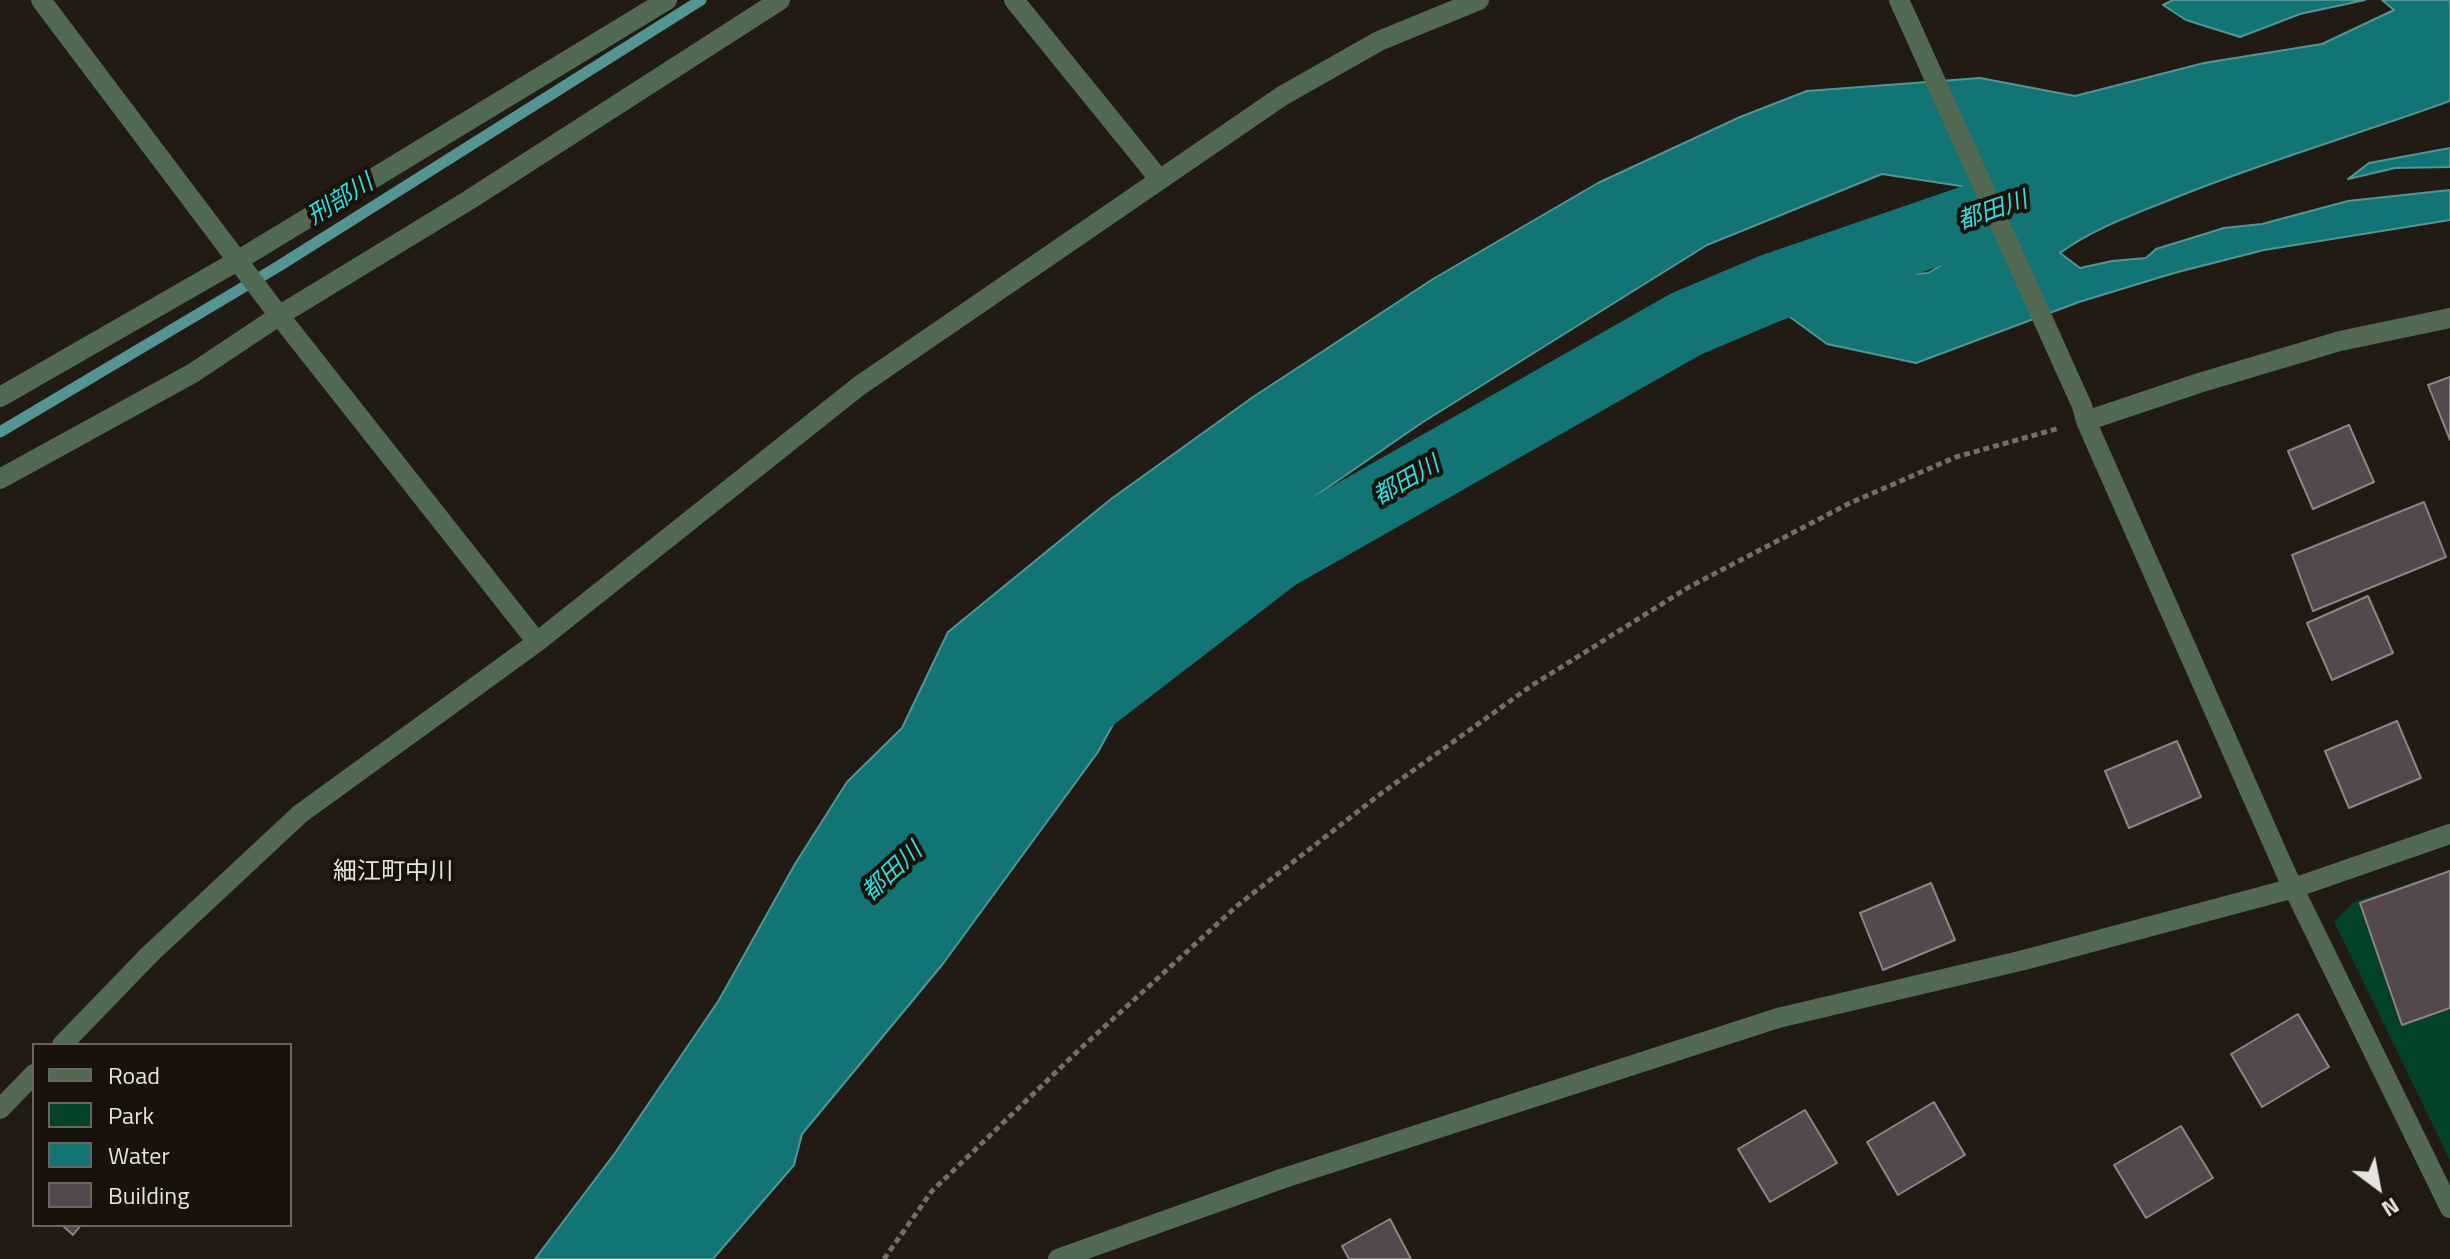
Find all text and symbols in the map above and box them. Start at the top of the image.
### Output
water label: 刑部川 [303,170,379,232]
water label: 都田川 [1954,187,2032,237]
water label: 都田川 [1369,452,1445,512]
water label: 都田川 [857,838,929,908]
district label: 細江町中川 [333,859,453,887]
legend [32,1043,292,1227]
text: Road [108,1057,160,1093]
text: Park [108,1097,154,1133]
text: Water [108,1137,170,1173]
north arrow [2338,1147,2418,1227]
text: Building [108,1177,190,1213]
text: N [2375,1189,2406,1226]

